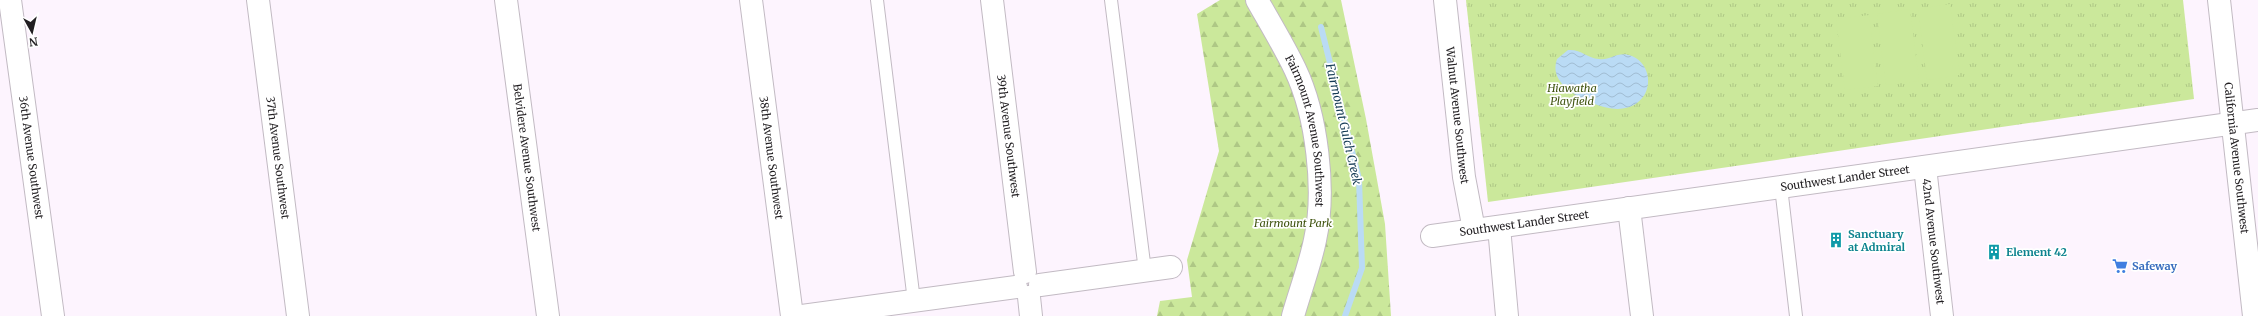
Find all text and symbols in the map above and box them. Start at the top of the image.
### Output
north arrow [12,12,52,52]
text: N [28,34,39,49]
street label: Walnut Avenue Southwest [1443,45,1472,186]
street label: Fairmount Avenue Southwest [1282,53,1327,208]
water label: Fairmount Gulch Creek [1322,61,1365,187]
street label: 39th Avenue Southwest [994,74,1023,199]
park label: Hiawatha Playfield [1546,81,1597,108]
street label: California Avenue Southwest [2221,82,2252,235]
street label: Belvidere Avenue Southwest [510,83,544,233]
street label: 36th Avenue Southwest [16,95,47,221]
street label: 38th Avenue Southwest [757,95,786,221]
street label: 37th Avenue Southwest [263,96,293,221]
street label: Southwest Lander Street [1779,162,1911,194]
street label: 42nd Avenue Southwest [1919,178,1948,306]
street label: Southwest Lander Street [1459,207,1590,239]
park label: Fairmount Park [1253,216,1332,230]
place label: Sanctuary at Admiral [1848,227,1906,254]
building icon: Sanctuary at Admiral [1827,231,1845,249]
building icon: Element 42 [1985,243,2003,261]
place label: Element 42 [2006,245,2068,259]
supermarket icon: Safeway [2111,257,2129,275]
place label: Safeway [2132,259,2177,273]

